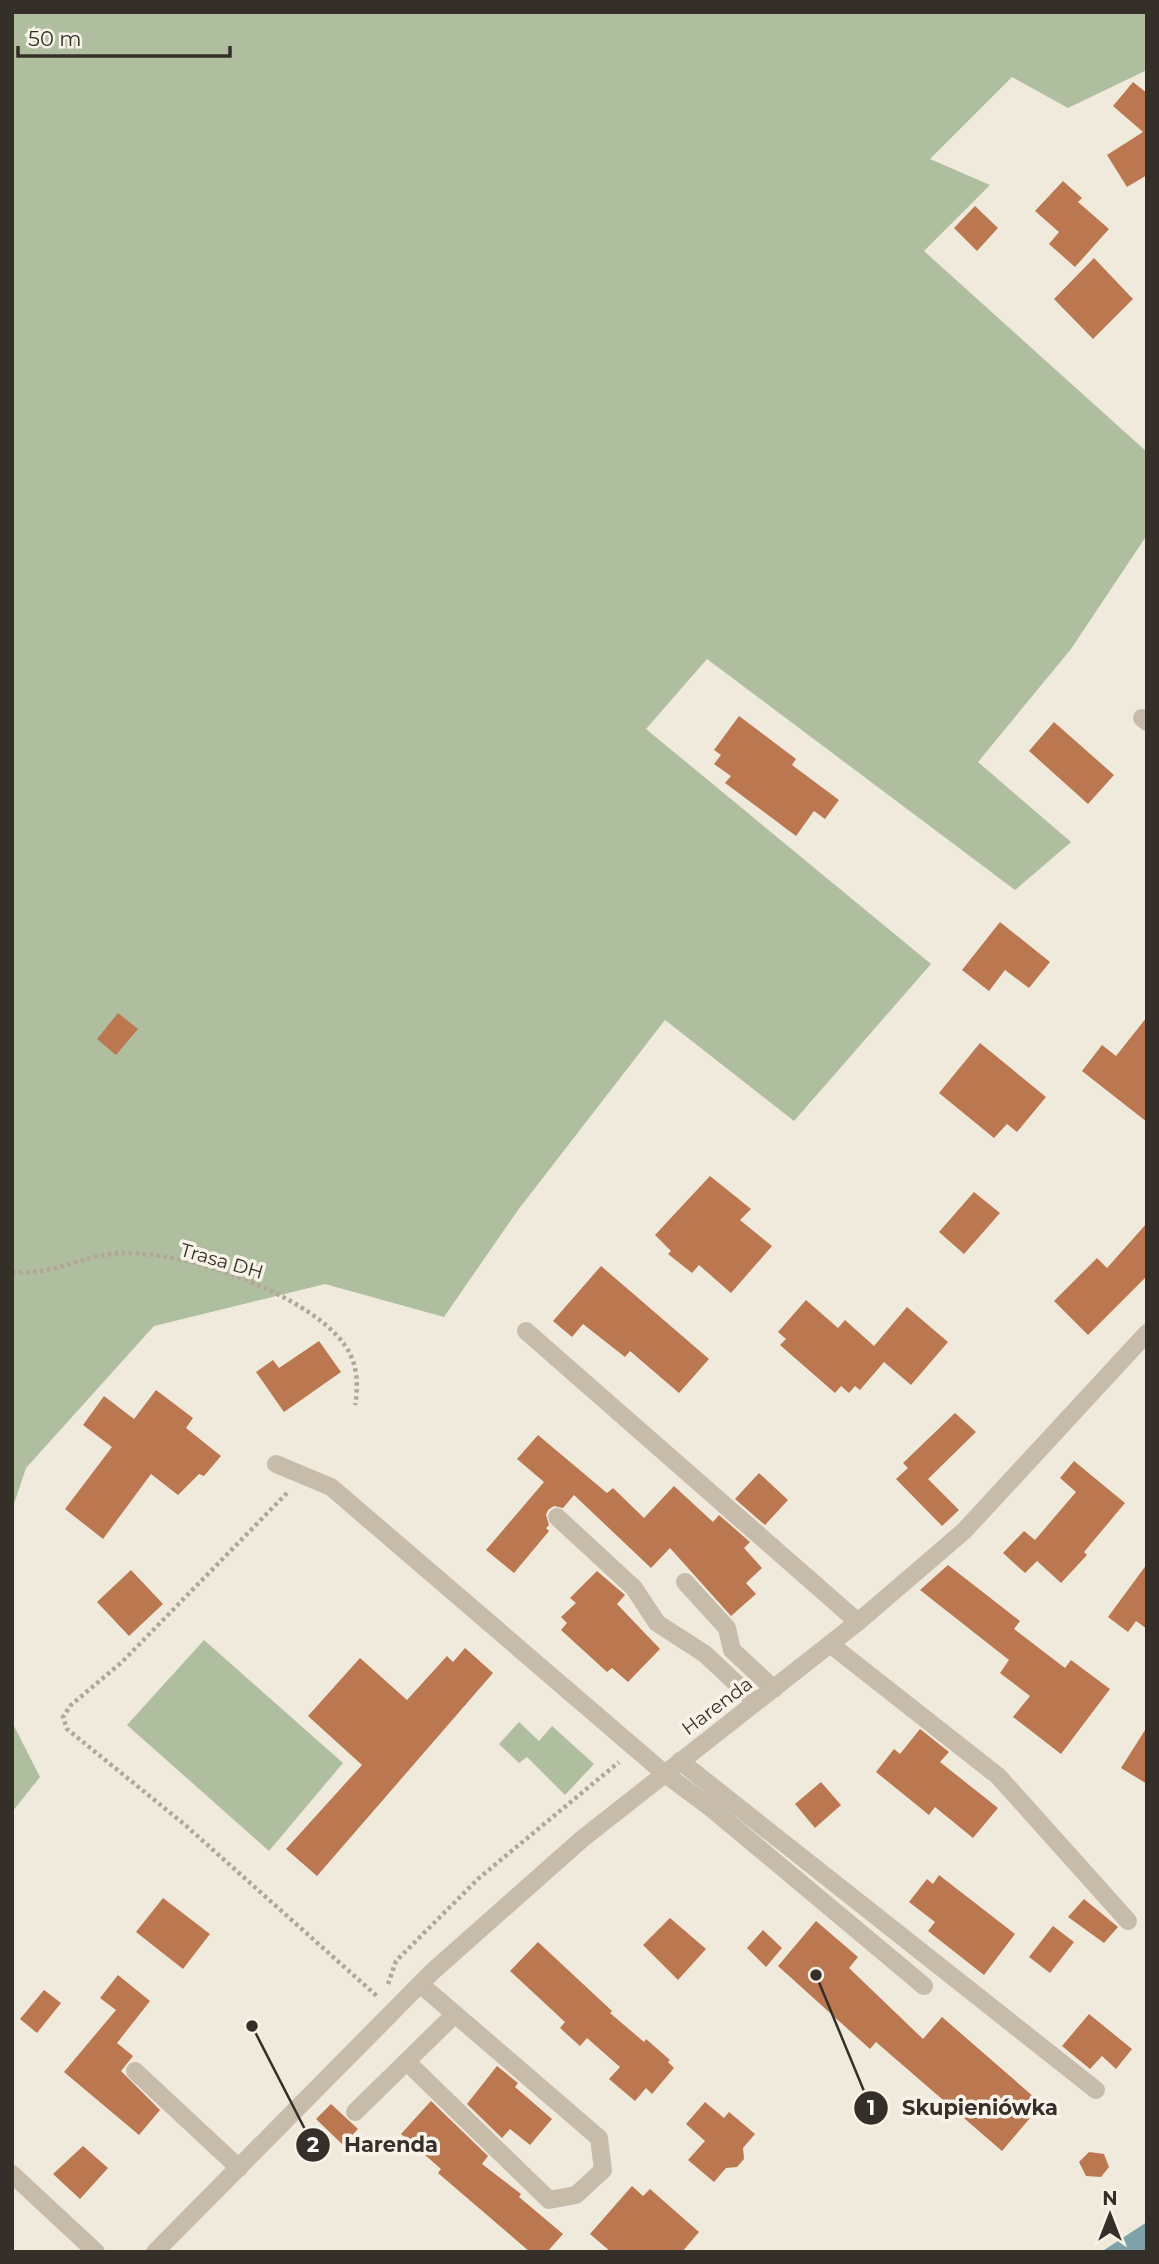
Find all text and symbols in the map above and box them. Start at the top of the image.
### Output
scale bar [18,14,229,58]
text: 50 m [28,26,82,51]
street label: Trasa DH [178,1238,266,1284]
street label: Harenda [677,1672,757,1740]
callout: Skupieniówka [853,2087,1072,2129]
text: 1 [867,2095,875,2120]
text: Skupieniówka [902,2095,1058,2120]
callout: Harenda [295,2124,452,2166]
text: 2 [307,2132,319,2157]
text: Harenda [344,2132,438,2157]
north arrow [1075,2180,1145,2250]
text: N [1102,2187,1118,2210]

